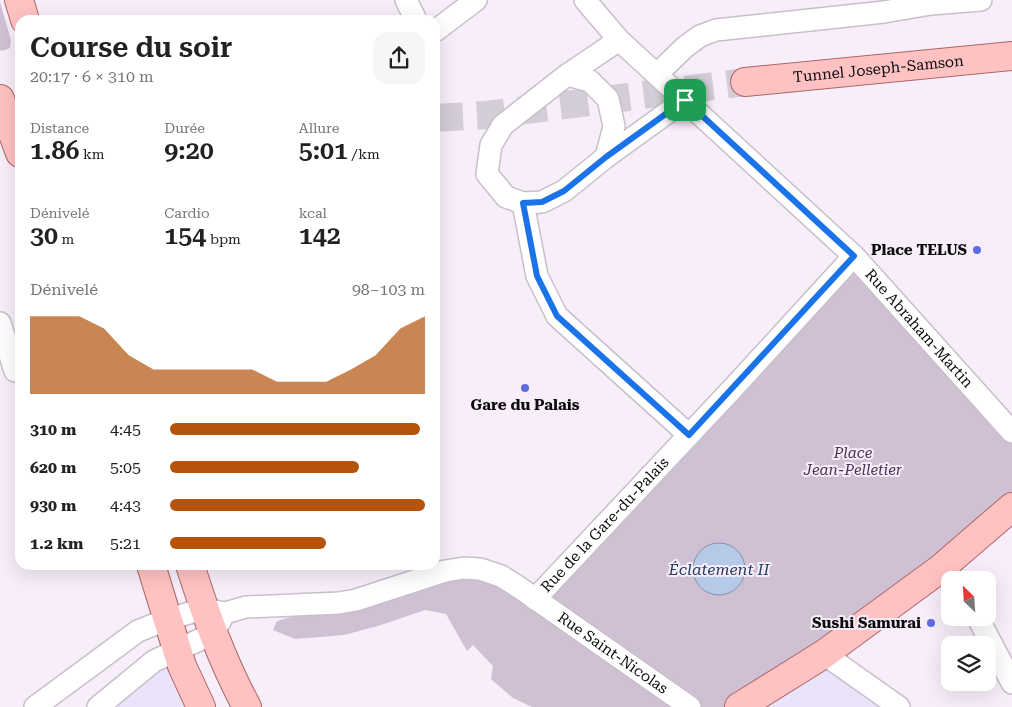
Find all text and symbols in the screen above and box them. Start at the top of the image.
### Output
text: Course du soir [30,31,232,64]
button: share [373,32,425,84]
street label: Tunnel Joseph-Samson [792,52,965,86]
text: 20:17 · 6 × 310 m [30,67,154,86]
pin [664,79,706,121]
icon: arrive [671,86,699,114]
text: Distance [30,120,89,136]
text: Durée [164,120,205,136]
text: Allure [299,120,339,136]
text: 1.86 [30,136,79,165]
text: 9:20 [164,136,214,165]
text: 5:01 [299,136,348,165]
text: km [79,146,105,162]
text: /km [348,146,380,162]
text: Dénivelé [30,205,89,221]
text: Cardio [164,205,210,221]
text: kcal [299,205,327,221]
text: 30 [30,221,58,250]
text: 154 [164,221,206,250]
text: 142 [299,221,341,250]
text: m [58,231,74,247]
text: bpm [206,231,241,247]
place label: Place TELUS [871,241,968,259]
marker: Place TELUS [971,244,983,256]
street label: Rue Abraham-Martin [861,265,977,392]
text: Dénivelé [30,280,98,299]
text: 98–103 m [352,280,425,299]
marker: Gare du Palais [519,382,531,394]
place label: Gare du Palais [471,396,580,414]
text: 310 m [30,420,76,439]
text: 4:45 [110,420,141,439]
park label: Place Jean-Pelletier [803,444,903,479]
street label: Rue de la Gare-du-Palais [537,453,672,596]
text: 620 m [30,458,76,477]
text: 5:05 [110,458,141,477]
text: 930 m [30,496,76,515]
text: 4:43 [110,496,141,515]
text: 1.2 km [30,534,83,553]
text: 5:21 [110,534,141,553]
water label: Éclatement II [668,560,770,579]
north arrow [941,571,996,626]
map controls [941,571,996,691]
street label: Rue Saint-Nicolas [554,608,671,698]
place label: Sushi Samurai [812,614,921,632]
marker: Sushi Samurai [925,617,937,629]
button: layers [941,636,996,691]

